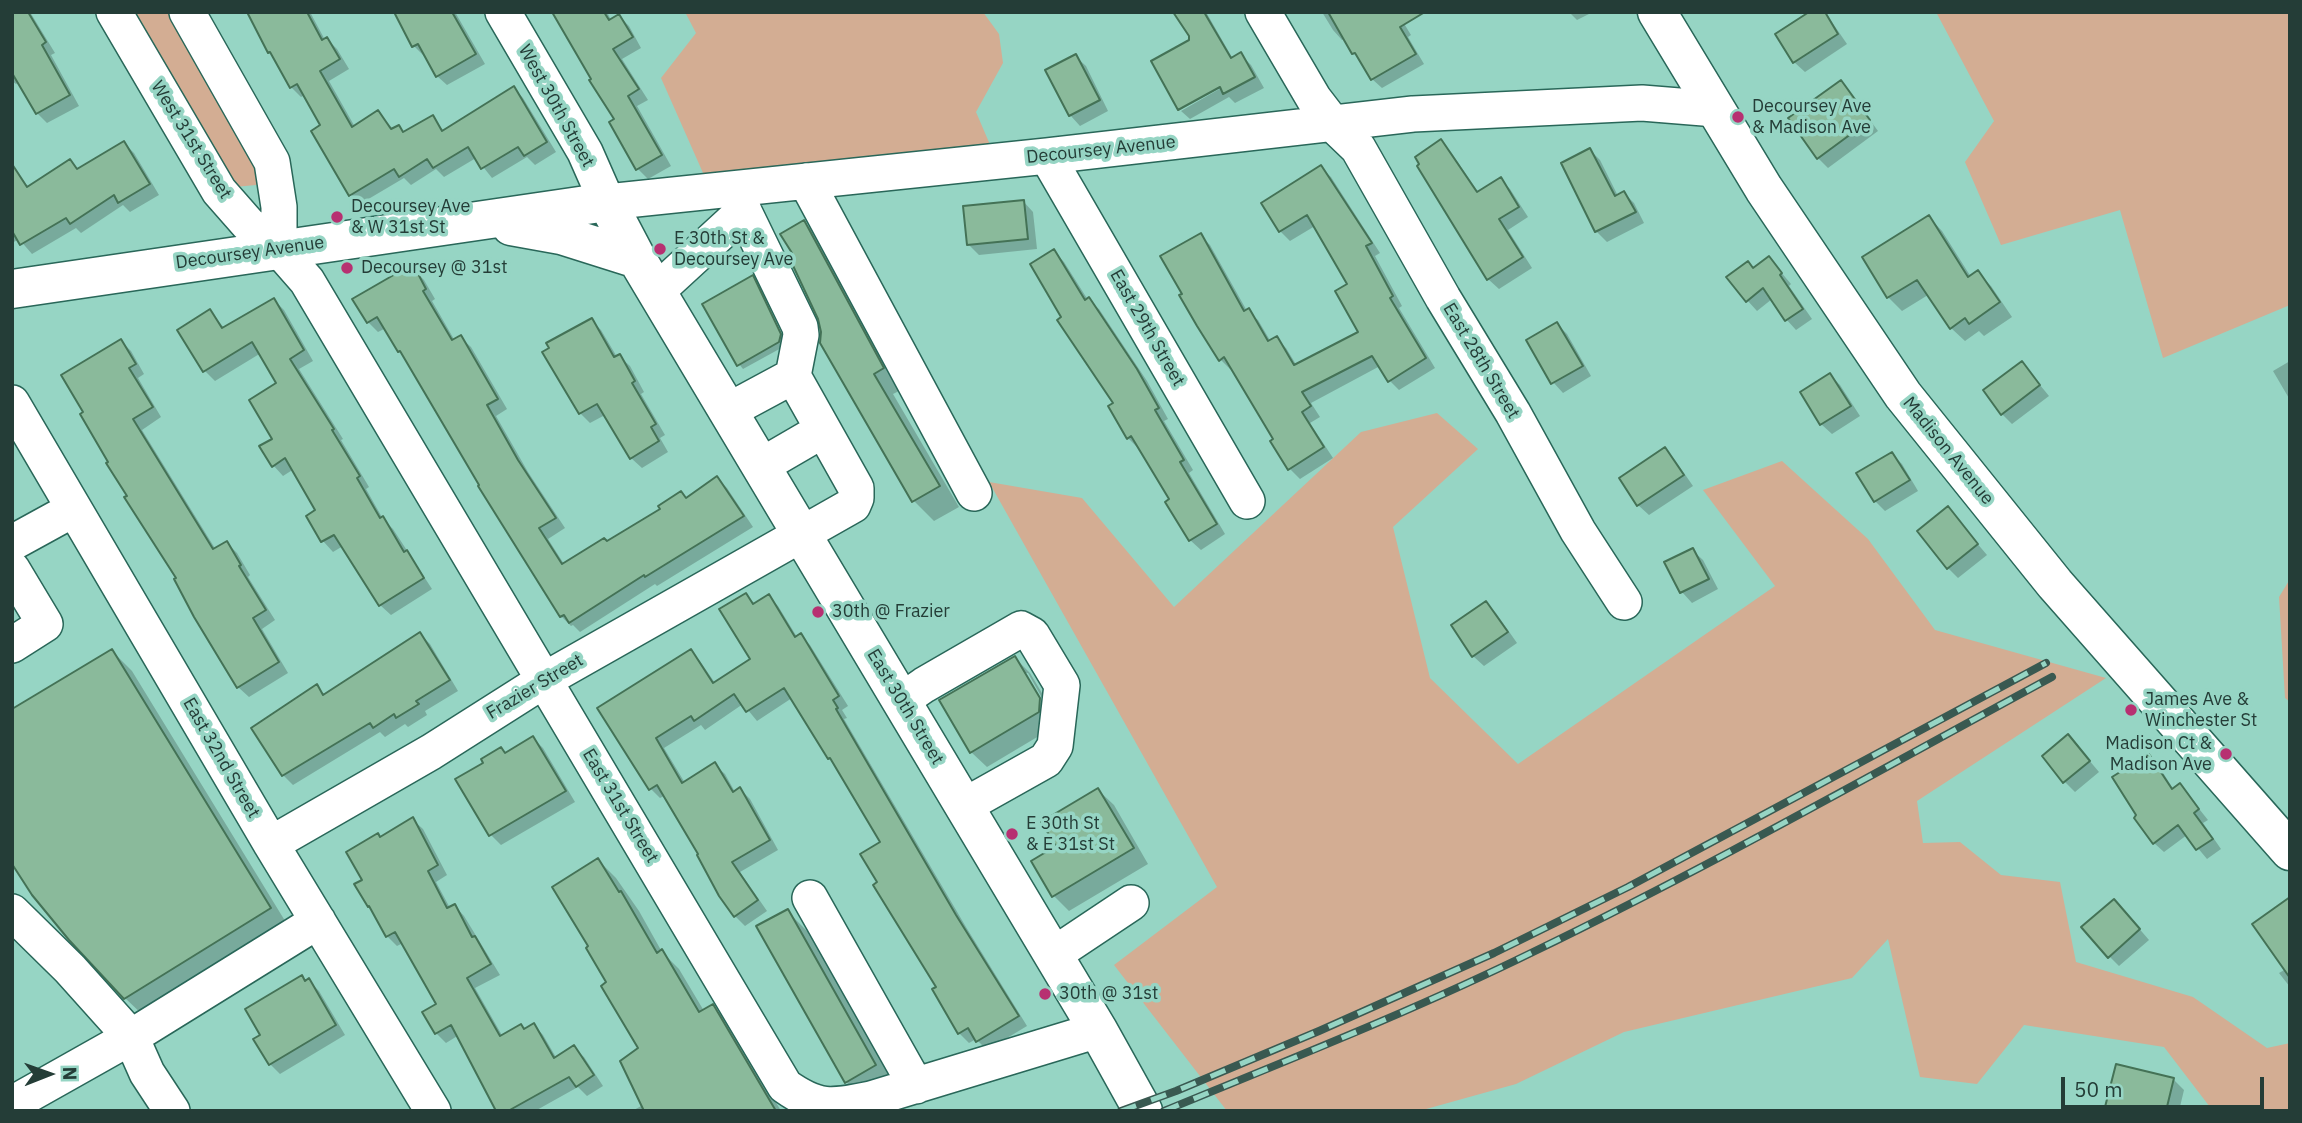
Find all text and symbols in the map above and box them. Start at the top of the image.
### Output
street label: West 30th Street [513,41,599,171]
street label: West 31st Street [146,77,236,203]
place label: Decoursey Ave & Madison Ave [1752,96,1871,138]
marker: Decoursey Ave & Madison Ave [1730,109,1746,125]
street label: Decoursey Avenue [1025,131,1177,169]
place label: Decoursey Ave & W 31st St [351,196,470,238]
marker: Decoursey Ave & W 31st St [329,209,345,225]
place label: E 30th St & Decoursey Ave [674,228,793,270]
street label: Decoursey Avenue [174,232,326,274]
marker: E 30th St & Decoursey Ave [652,241,668,257]
place label: Decoursey @ 31st [361,257,507,279]
marker: Decoursey @ 31st [339,260,355,276]
street label: East 29th Street [1105,266,1189,390]
street label: East 28th Street [1438,299,1524,423]
street label: Madison Avenue [1898,393,1998,509]
place label: 30th @ Frazier [832,601,950,623]
marker: 30th @ Frazier [810,604,826,620]
street label: East 30th Street [862,645,948,769]
street label: Frazier Street [483,650,587,724]
place label: James Ave & Winchester St [2145,689,2257,732]
street label: East 32nd Street [178,694,264,822]
marker: James Ave & Winchester St [2123,702,2139,718]
place label: Madison Ct & Madison Ave [2105,733,2212,776]
street label: East 31st Street [577,745,663,867]
marker: Madison Ct & Madison Ave [2218,746,2234,762]
place label: E 30th St & E 31st St [1026,813,1115,856]
marker: E 30th St & E 31st St [1004,826,1020,842]
place label: 30th @ 31st [1059,983,1158,1005]
marker: 30th @ 31st [1037,986,1053,1002]
north arrow [14,1039,84,1109]
scale bar [2064,1064,2267,1108]
text: N [58,1067,82,1081]
text: 50 m [2074,1075,2123,1103]

